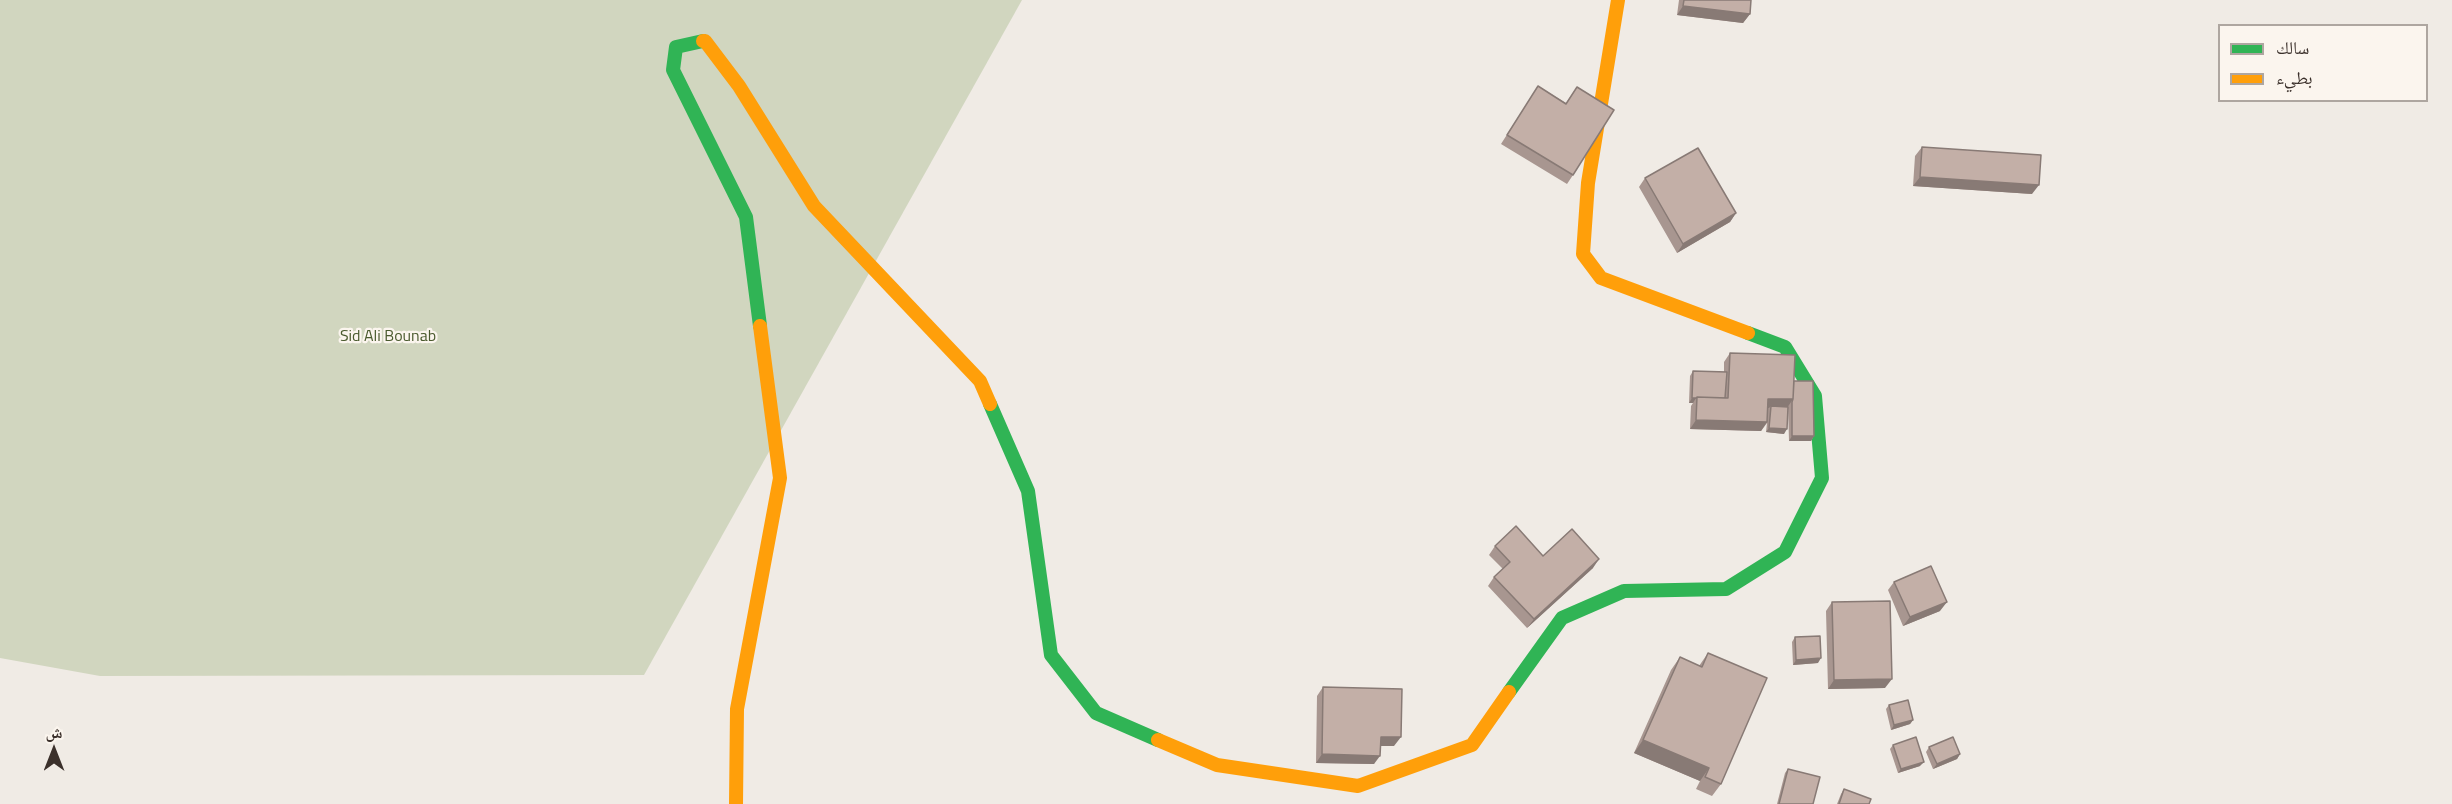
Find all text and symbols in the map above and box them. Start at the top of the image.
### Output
legend [2218,24,2428,102]
text: سالك [2276,34,2309,61]
text: بطيء [2276,64,2313,91]
park label: Sid Ali Bounab [340,327,436,347]
north arrow [24,720,84,780]
text: ش [46,720,62,744]

